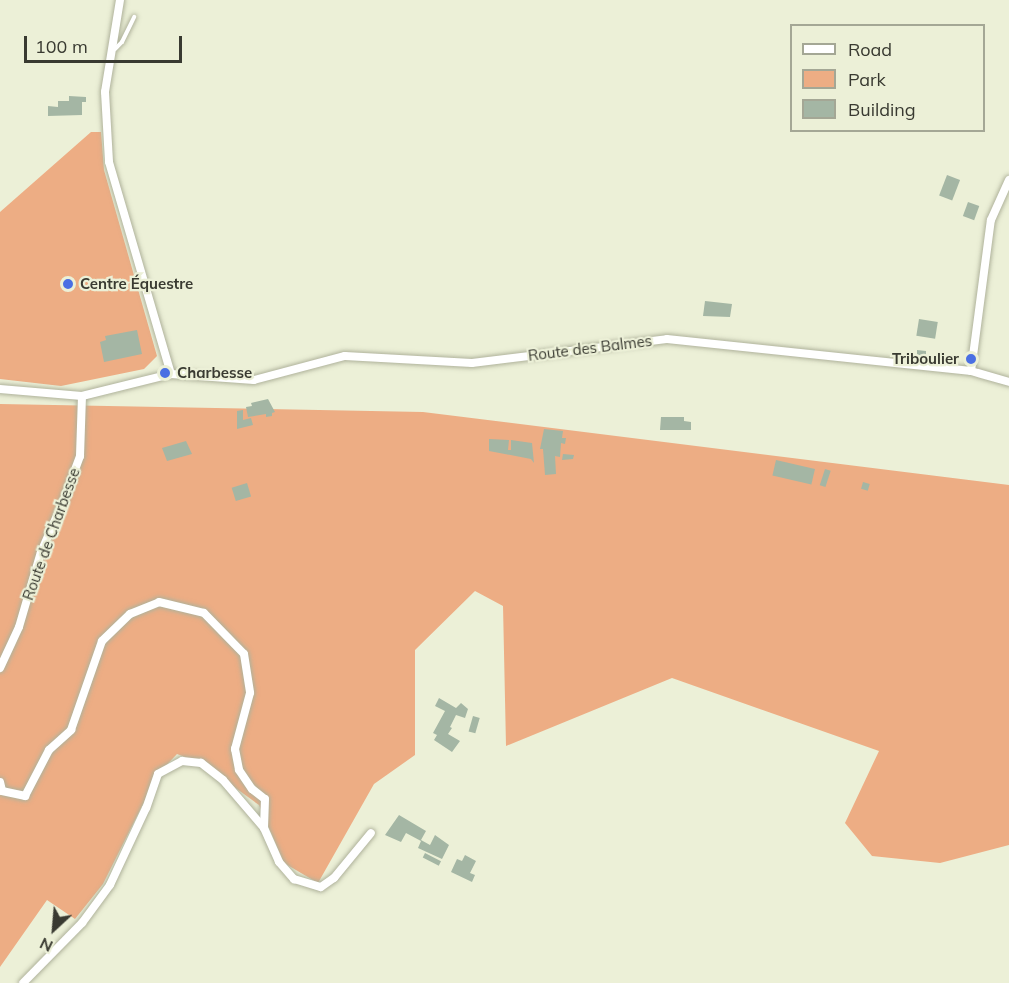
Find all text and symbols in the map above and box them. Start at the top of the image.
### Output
scale bar [27,24,184,62]
legend [790,24,985,132]
text: 100 m [35,35,88,58]
text: Road [848,38,892,61]
text: Park [848,68,886,91]
text: Building [848,98,916,121]
place label: Centre Équestre [80,275,193,293]
marker: Centre Équestre [61,277,75,291]
street label: Route des Balmes [527,331,653,365]
place label: Triboulier [892,350,959,368]
marker: Triboulier [964,352,978,366]
place label: Charbesse [177,364,252,382]
marker: Charbesse [158,366,172,380]
street label: Route de Charbesse [19,465,83,603]
north arrow [24,899,84,959]
text: N [36,934,56,957]

